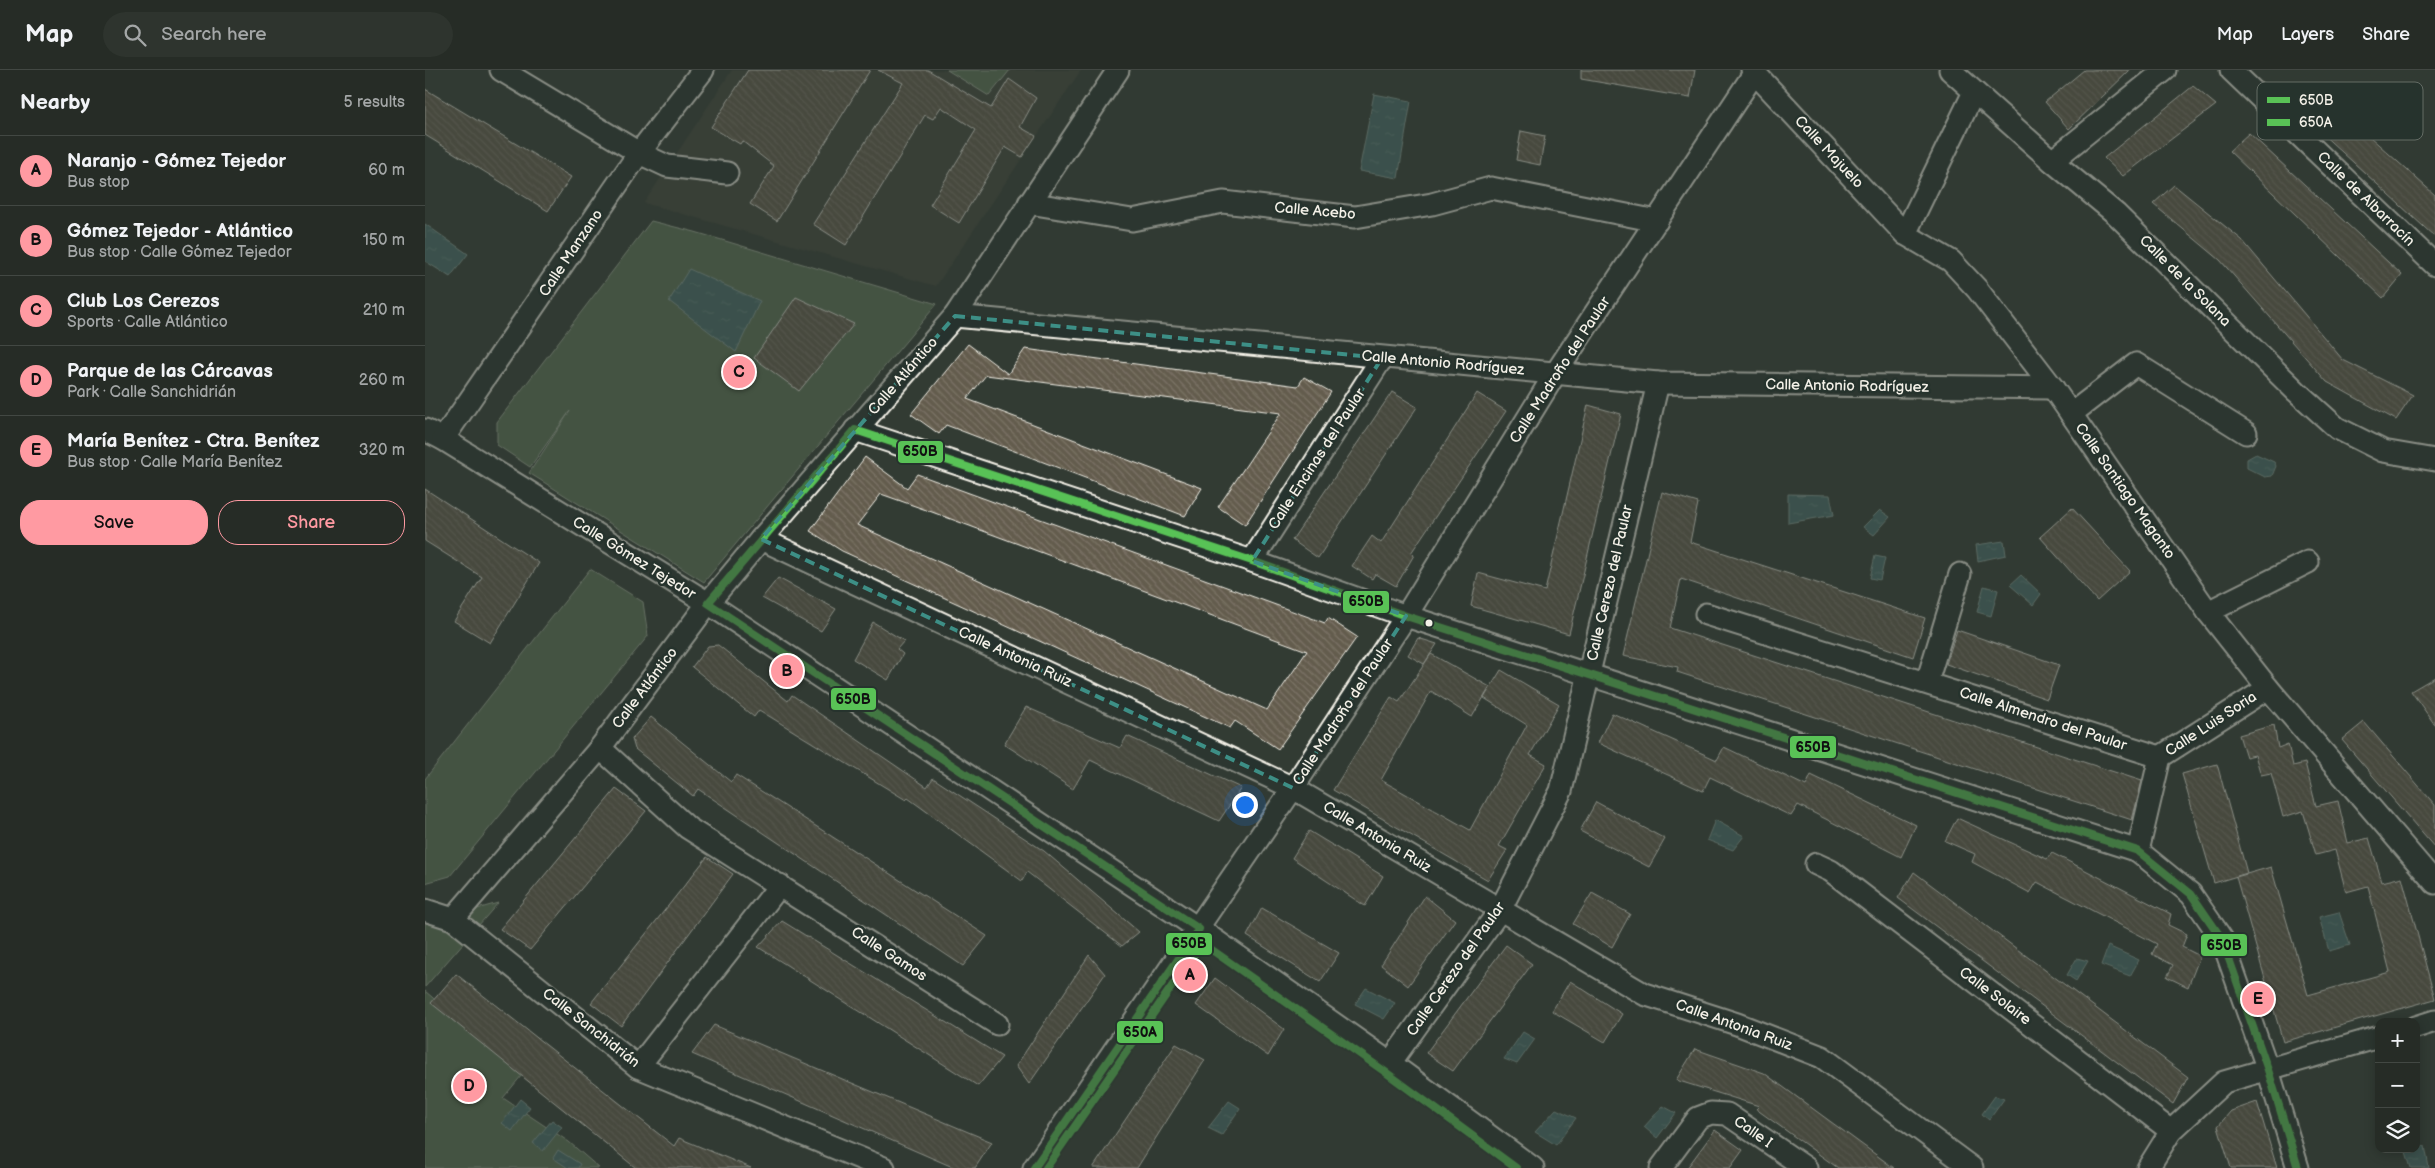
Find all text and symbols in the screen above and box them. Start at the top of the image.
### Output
search box [103,12,453,57]
text: Map [25,20,73,49]
icon: search [121,21,149,49]
text: Search here [161,23,267,46]
text: Map [2217,24,2253,45]
text: Layers [2281,24,2334,45]
text: Share [2362,24,2410,45]
legend [2257,82,2423,140]
text: Nearby [20,90,90,115]
text: 650B [2299,92,2334,109]
text: 5 results [343,93,405,112]
street label: Calle Majuelo [1790,112,1868,192]
text: 650A [2299,114,2333,131]
street label: Calle de Albarracín [2313,147,2419,251]
text: Naranjo - Gómez Tejedor [67,150,286,173]
text: A [31,161,41,180]
text: 60 m [368,161,405,180]
text: Bus stop [67,173,130,192]
street label: Calle Acebo [1274,198,1356,224]
street label: Calle Manzano [535,206,607,300]
text: Gómez Tejedor - Atlántico [67,220,293,243]
text: B [30,231,42,250]
text: 150 m [363,231,405,250]
street label: Calle de la Solana [2135,231,2235,331]
text: Bus stop · Calle Gómez Tejedor [67,243,292,262]
text: Club Los Cerezos [67,290,220,313]
street label: Calle Madroño del Paular [1505,293,1615,447]
text: C [30,301,42,320]
text: 210 m [363,301,405,320]
text: Sports · Calle Atlántico [67,313,228,332]
street label: Calle Atlántico [864,333,942,419]
street label: Calle Antonio Rodríguez [1361,346,1526,380]
pin: C [723,353,755,391]
text: Parque de las Cárcavas [67,360,273,383]
text: D [30,371,42,390]
text: 260 m [359,371,405,390]
street label: Calle Antonio Rodríguez [1765,375,1930,397]
text: Park · Calle Sanchidrián [67,383,236,402]
street label: Calle Encinas del Paular [1264,384,1370,533]
street label: Calle Santiago Maganto [2071,419,2179,563]
text: María Benítez - Ctra. Benítez [67,430,320,453]
line badge: 650B [897,440,944,464]
text: E [31,441,41,460]
text: 320 m [359,441,405,460]
text: 650B [902,443,938,460]
text: Bus stop · Calle María Benítez [67,453,282,472]
button: Save [20,500,208,545]
button: Share [218,500,405,545]
street label: Calle Cerezo del Paular [1583,503,1637,663]
street label: Calle Gómez Tejedor [569,512,700,604]
line badge: 650B [1342,590,1390,614]
text: 650B [1348,593,1384,610]
unlabelled marker [1424,618,1434,628]
street label: Calle Antonia Ruiz [955,622,1076,692]
street label: Calle Madroño del Paular [1288,635,1398,789]
street label: Calle Atlántico [608,643,682,733]
pin: B [771,652,803,690]
street label: Calle Almendro del Paular [1957,683,2130,755]
line badge: 650B [830,687,877,711]
street label: Calle Luis Soria [2162,687,2260,761]
text: 650B [835,691,871,708]
line badge: 650B [1789,735,1837,759]
text: 650B [1795,739,1831,756]
your location [1232,792,1258,818]
street label: Calle Antonia Ruiz [1319,797,1435,877]
street label: Calle Cerezo del Paular [1402,898,1510,1040]
street label: Calle Gamos [847,922,931,986]
line badge: 650B [1165,932,1213,956]
line badge: 650B [2200,933,2248,957]
text: 650B [1171,935,1207,952]
text: 650B [2206,937,2242,954]
pin: A [1174,956,1206,994]
street label: Calle Solaire [1955,963,2035,1029]
pin: E [2242,980,2274,1018]
street label: Calle Sanchidrián [538,984,644,1072]
street label: Calle Antonia Ruiz [1673,995,1796,1055]
map controls [2375,1018,2420,1153]
button: + [2375,1018,2420,1063]
line badge: 650A [1116,1020,1164,1044]
text: 650A [1123,1024,1157,1041]
button: − [2375,1063,2420,1108]
pin: D [453,1067,485,1105]
button: layers [2375,1108,2420,1153]
street label: Calle I [1730,1112,1776,1152]

